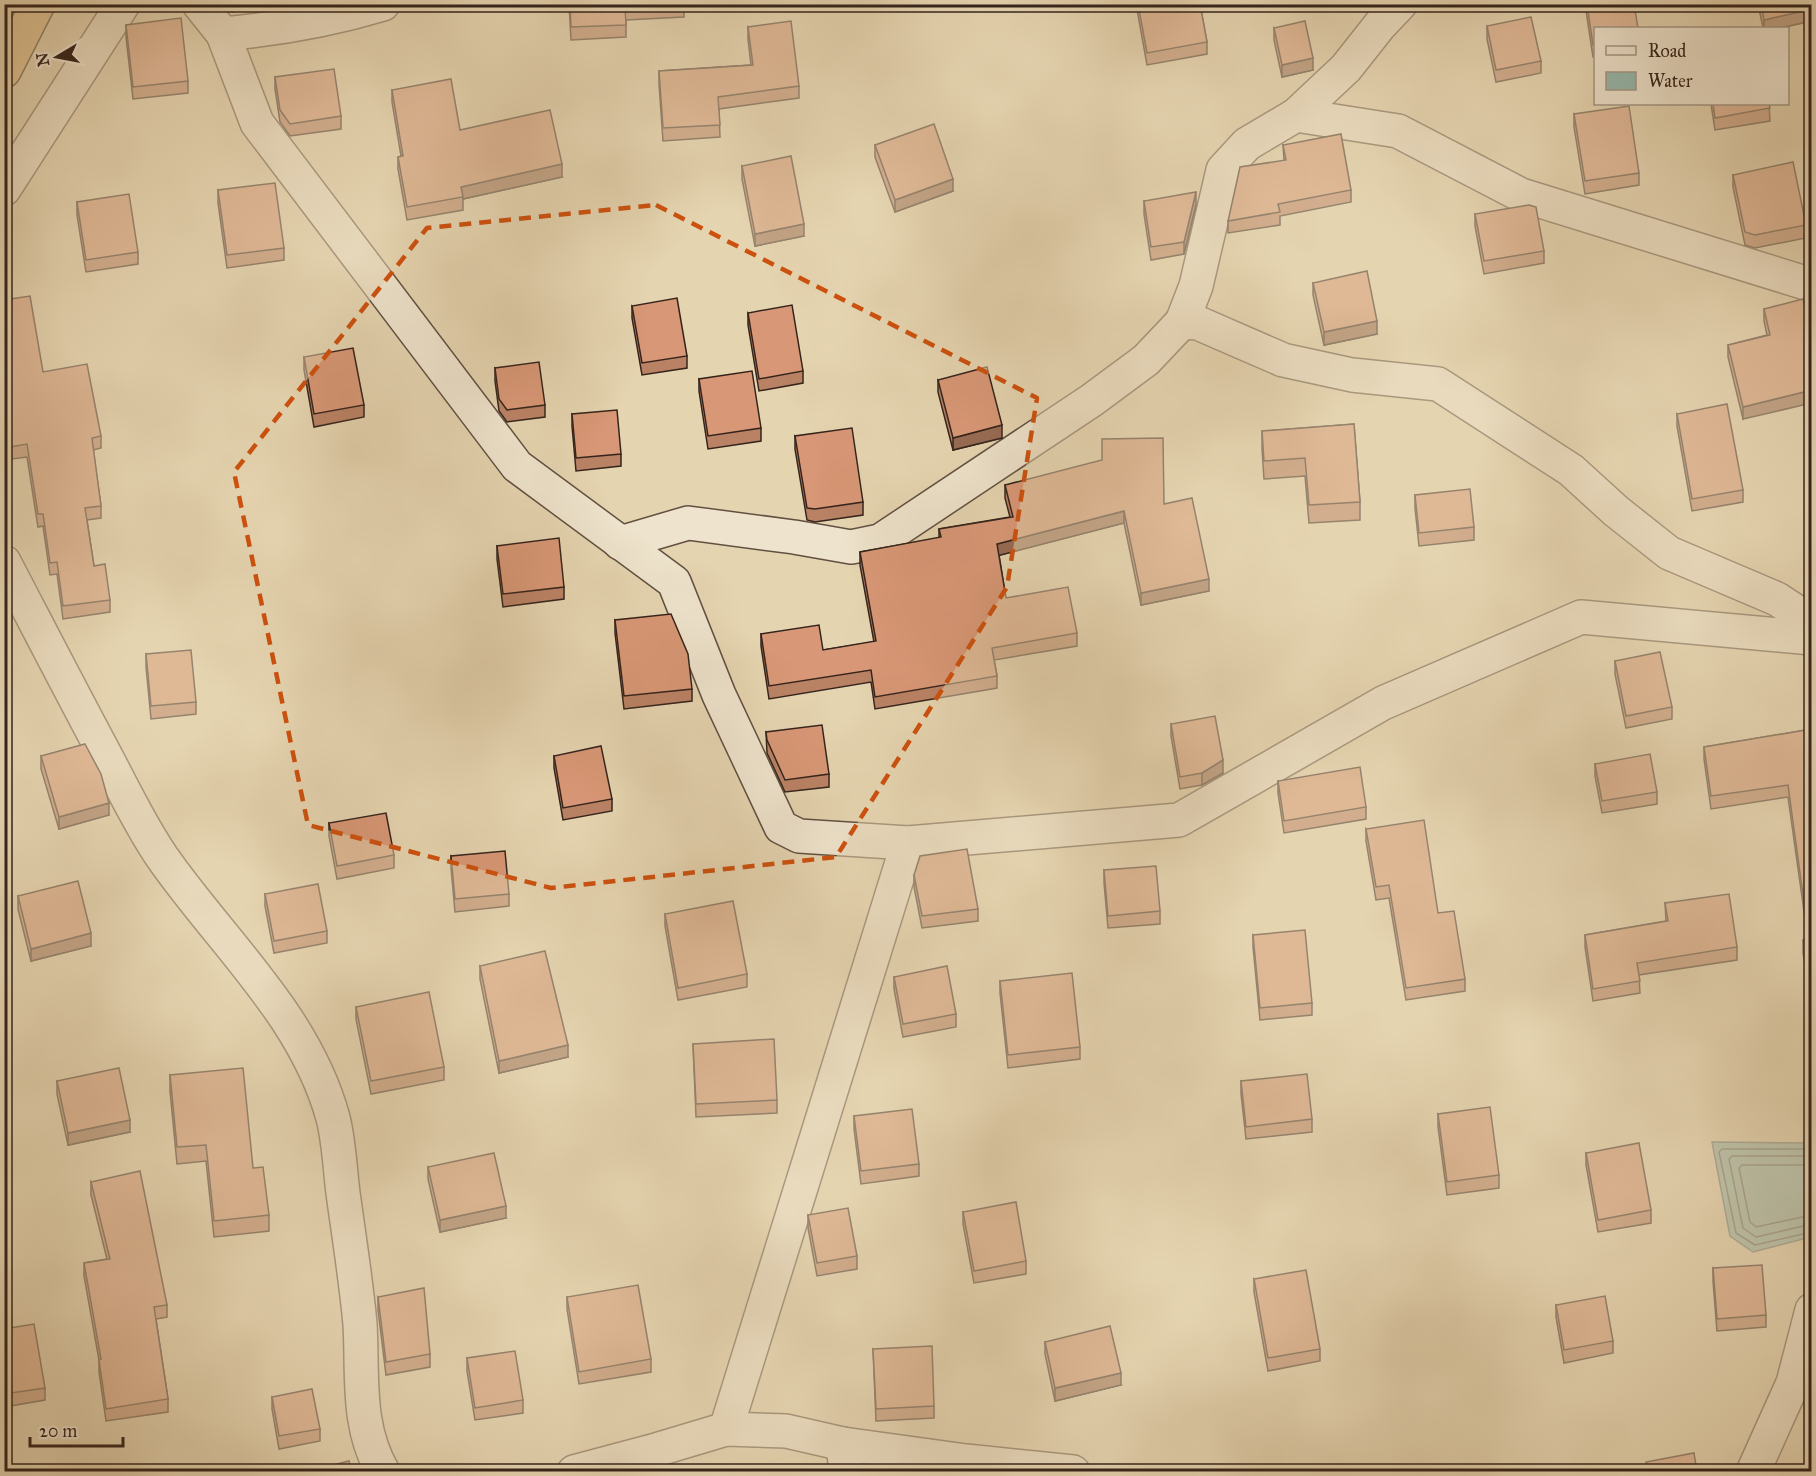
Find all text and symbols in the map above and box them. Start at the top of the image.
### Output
north arrow [27,27,87,87]
legend [1594,27,1789,105]
text: Road [1648,40,1686,62]
text: N [32,51,53,68]
text: Water [1648,70,1693,92]
scale bar [30,1410,123,1448]
text: 20 m [39,1420,77,1442]

